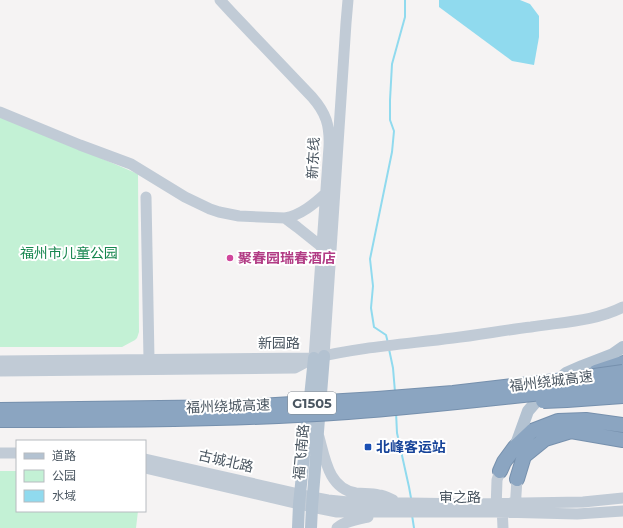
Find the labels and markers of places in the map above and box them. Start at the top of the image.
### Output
place label: 聚春园瑞春酒店 [238,249,336,267]
marker: 聚春园瑞春酒店 [225,253,235,263]
place label: 北峰客运站 [376,438,446,456]
marker: 北峰客运站 [363,442,373,452]

